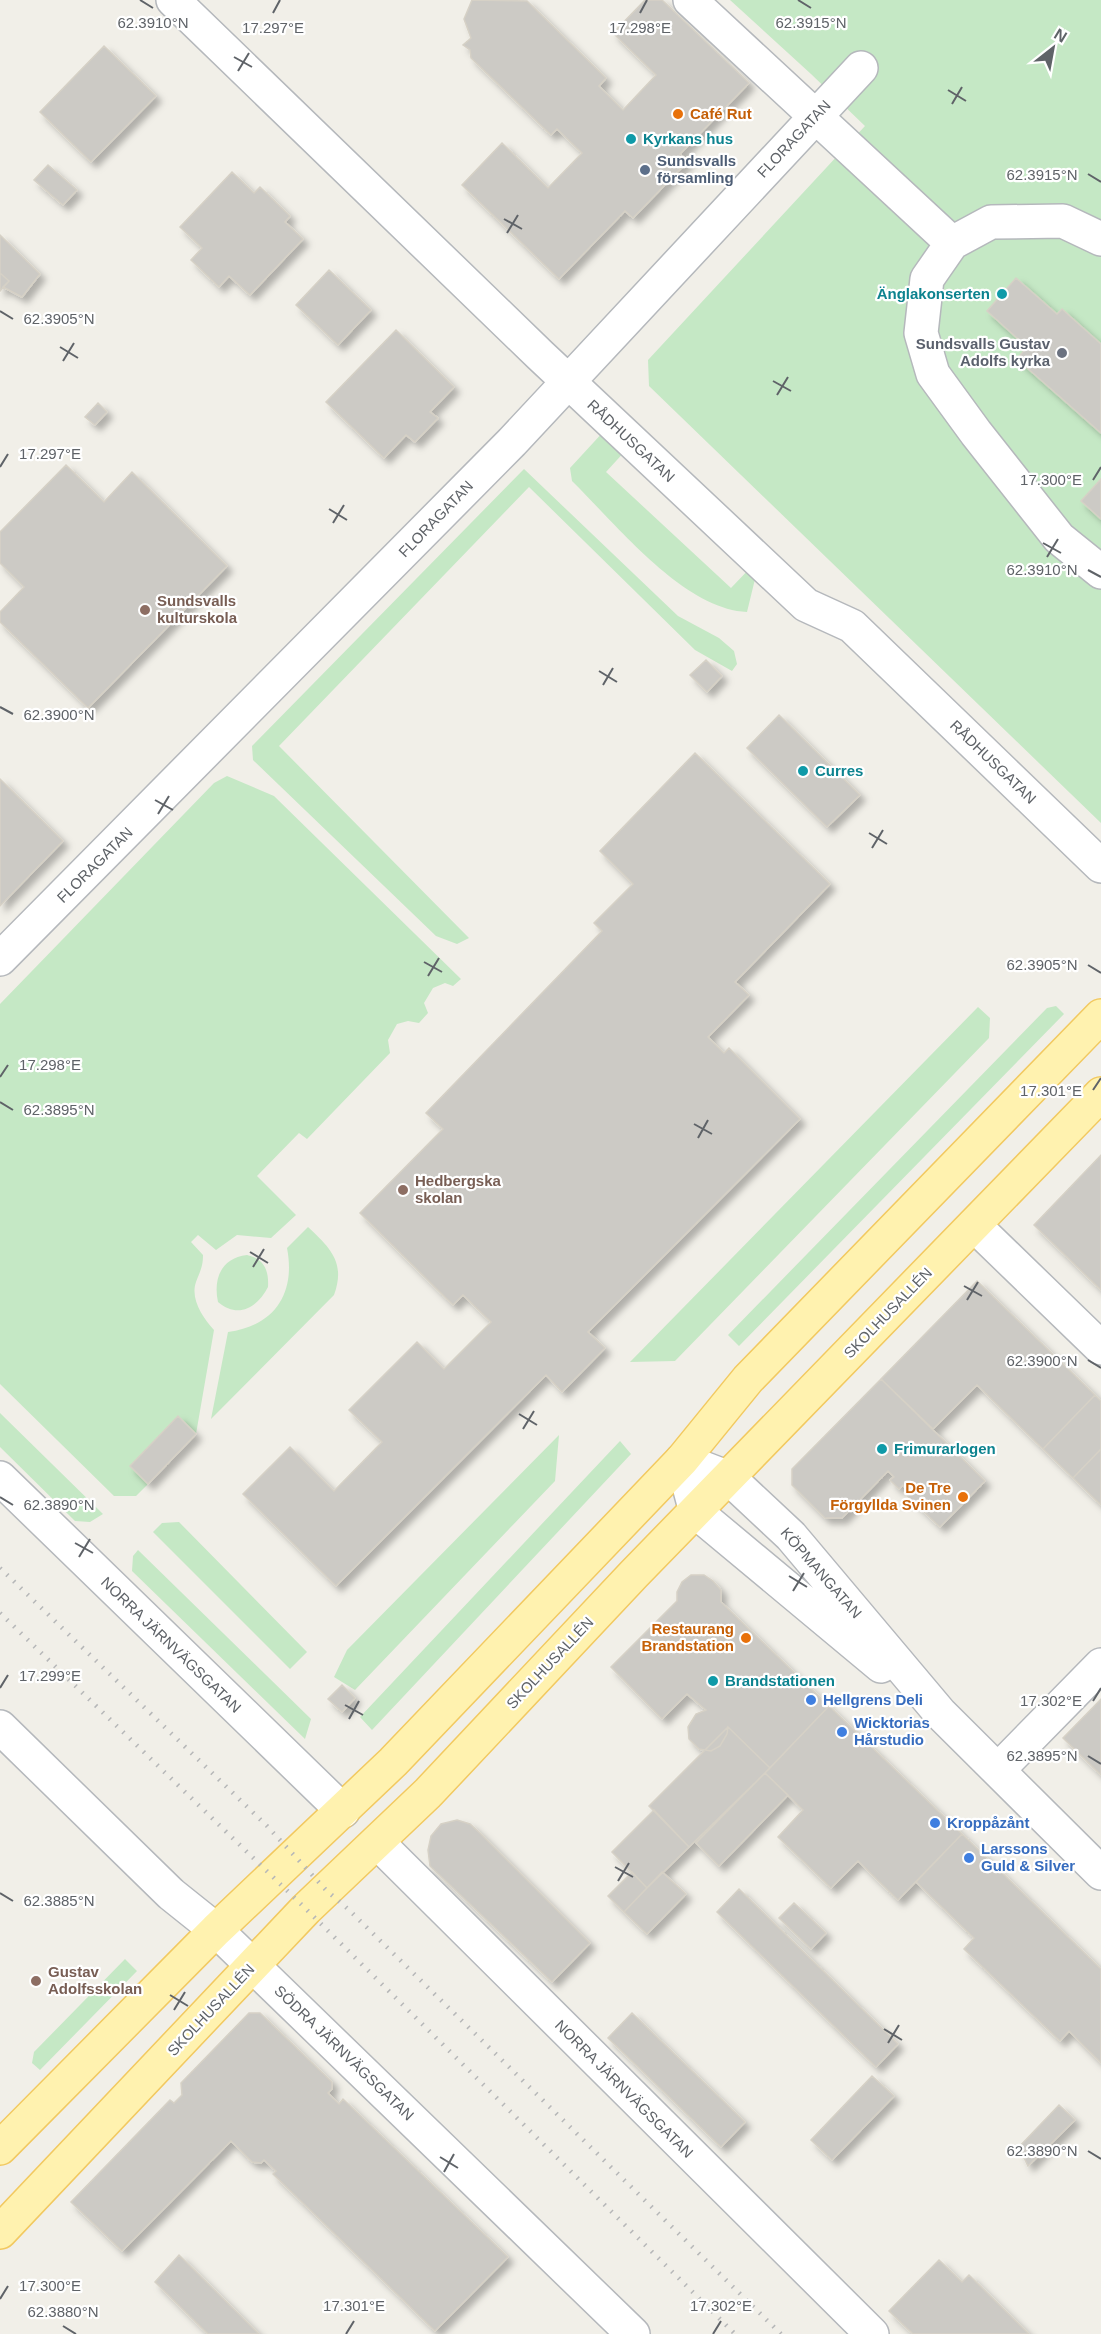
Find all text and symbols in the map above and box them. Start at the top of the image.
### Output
text: 62.3910°N [117,14,189,31]
text: 62.3915°N [775,14,847,31]
north arrow [1023,18,1083,78]
text: 17.297°E [242,19,304,36]
text: 17.298°E [609,19,671,36]
text: N [1051,25,1070,46]
street label: FLORAGATAN [753,96,834,181]
place label: Café Rut [690,105,752,122]
marker: Café Rut [671,107,685,121]
place label: Kyrkans hus [643,130,733,147]
marker: Kyrkans hus [624,132,638,146]
place label: Sundsvalls församling [657,152,736,186]
marker: Sundsvalls församling [638,163,652,177]
text: 62.3915°N [1006,166,1078,183]
place label: Änglakonserten [877,285,990,302]
marker: Änglakonserten [995,287,1009,301]
text: 62.3905°N [23,310,95,327]
place label: Sundsvalls Gustav Adolfs kyrka [916,335,1051,369]
marker: Sundsvalls Gustav Adolfs kyrka [1055,346,1069,360]
street label: RÅDHUSGATAN [584,396,678,485]
text: 17.297°E [19,445,81,462]
text: 17.300°E [1020,471,1082,488]
street label: FLORAGATAN [395,477,476,560]
text: 62.3910°N [1006,561,1078,578]
place label: Sundsvalls kulturskola [157,592,238,626]
marker: Sundsvalls kulturskola [138,603,152,617]
text: 62.3900°N [23,706,95,723]
street label: RÅDHUSGATAN [947,716,1040,807]
place label: Curres [815,762,863,779]
marker: Curres [796,764,810,778]
street label: FLORAGATAN [53,823,136,906]
text: 62.3905°N [1006,956,1078,973]
text: 17.298°E [19,1056,81,1073]
text: 17.301°E [1020,1082,1082,1099]
text: 62.3895°N [23,1101,95,1118]
place label: Hedbergska skolan [415,1172,502,1206]
marker: Hedbergska skolan [396,1183,410,1197]
street label: SKOLHUSALLÉN [840,1264,935,1361]
text: 62.3900°N [1006,1352,1078,1369]
place label: Frimurarlogen [894,1440,996,1457]
marker: Frimurarlogen [875,1442,889,1456]
place label: De Tre Förgyllda Svinen [830,1479,951,1513]
marker: De Tre Förgyllda Svinen [956,1490,970,1504]
text: 62.3890°N [23,1496,95,1513]
street label: KÖPMANGATAN [777,1524,865,1621]
street label: NORRA JÄRNVÄGSGATAN [98,1573,245,1716]
street label: SKOLHUSALLÉN [503,1613,597,1712]
place label: Restaurang Brandstation [641,1620,734,1654]
marker: Restaurang Brandstation [739,1631,753,1645]
text: 17.299°E [19,1667,81,1684]
place label: Brandstationen [725,1672,835,1689]
marker: Brandstationen [706,1674,720,1688]
place label: Hellgrens Deli [823,1691,923,1708]
text: 17.302°E [1020,1692,1082,1709]
marker: Hellgrens Deli [804,1693,818,1707]
place label: Wicktorias Hårstudio [854,1714,930,1748]
marker: Wicktorias Hårstudio [835,1725,849,1739]
text: 62.3895°N [1006,1747,1078,1764]
place label: Kroppåzånt [947,1814,1030,1831]
marker: Kroppåzånt [928,1816,942,1830]
place label: Larssons Guld & Silver [981,1840,1075,1874]
marker: Larssons Guld & Silver [962,1851,976,1865]
text: 62.3885°N [23,1892,95,1909]
street label: SKOLHUSALLÉN [164,1960,258,2059]
place label: Gustav Adolfsskolan [48,1963,142,1997]
marker: Gustav Adolfsskolan [29,1974,43,1988]
street label: SÖDRA JÄRNVÄGSGATAN [271,1982,418,2124]
street label: NORRA JÄRNVÄGSGATAN [552,2016,697,2161]
text: 62.3890°N [1006,2142,1078,2159]
text: 17.300°E [19,2277,81,2294]
text: 17.301°E [323,2297,385,2314]
text: 17.302°E [690,2297,752,2314]
text: 62.3880°N [27,2303,99,2320]

